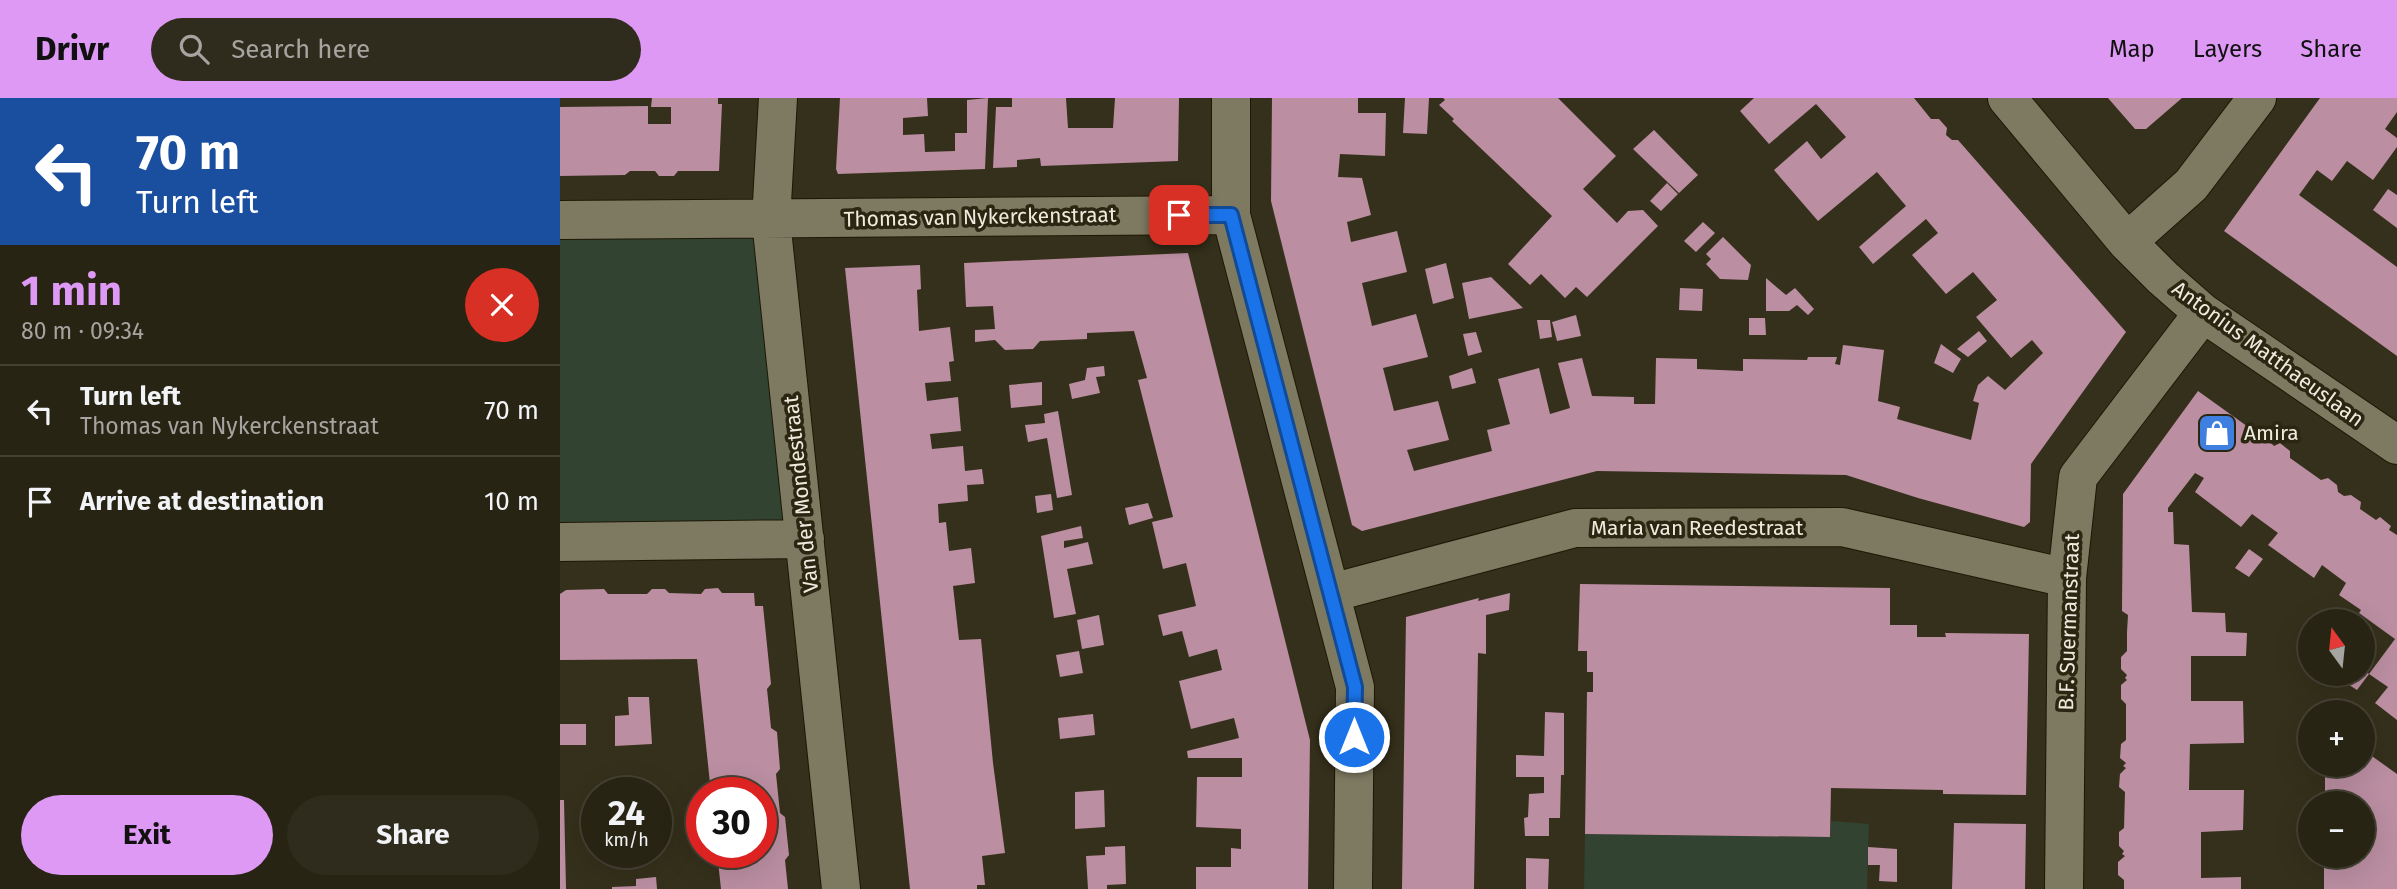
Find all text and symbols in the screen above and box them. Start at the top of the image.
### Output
search box [151,18,641,81]
text: Drivr [35,29,109,69]
icon: search [175,30,213,68]
text: Search here [231,34,370,65]
text: Map [2109,35,2155,63]
text: Layers [2193,35,2262,63]
text: Share [2300,35,2362,63]
text: 70 m [136,123,240,182]
icon: left [21,126,112,217]
text: Turn left [136,183,258,221]
pin [1149,185,1209,245]
icon: arrive [1160,196,1198,234]
street label: Thomas van Nykerckenstraat [843,202,1117,232]
text: 1 min [21,266,122,316]
button: close [465,268,539,342]
street label: Antonius Matthaeuslaan [2167,276,2369,432]
text: 80 m · 09:34 [21,317,144,345]
text: Turn left [80,381,181,412]
icon: left [21,392,59,430]
street label: Van der Mondestraat [778,394,824,594]
text: 70 m [484,395,539,426]
text: Thomas van Nykerckenstraat [80,412,379,440]
shop icon: Amira [2196,412,2238,454]
place label: Amira [2244,420,2299,446]
icon: arrive [21,483,59,521]
text: Arrive at destination [80,486,324,517]
text: 10 m [484,486,539,517]
street label: Maria van Reedestraat [1591,515,1804,541]
street label: B.F. Suermanstraat [2053,533,2085,711]
north arrow [2298,609,2375,686]
map controls [2298,609,2375,868]
position arrow [1317,700,1391,774]
button: + [2298,700,2375,777]
speed limit sign: 30 [686,777,777,868]
button: − [2298,791,2375,868]
text: 24 [608,792,645,834]
button: Exit [21,795,273,875]
button: Share [287,795,539,875]
text: km/h [604,829,649,851]

